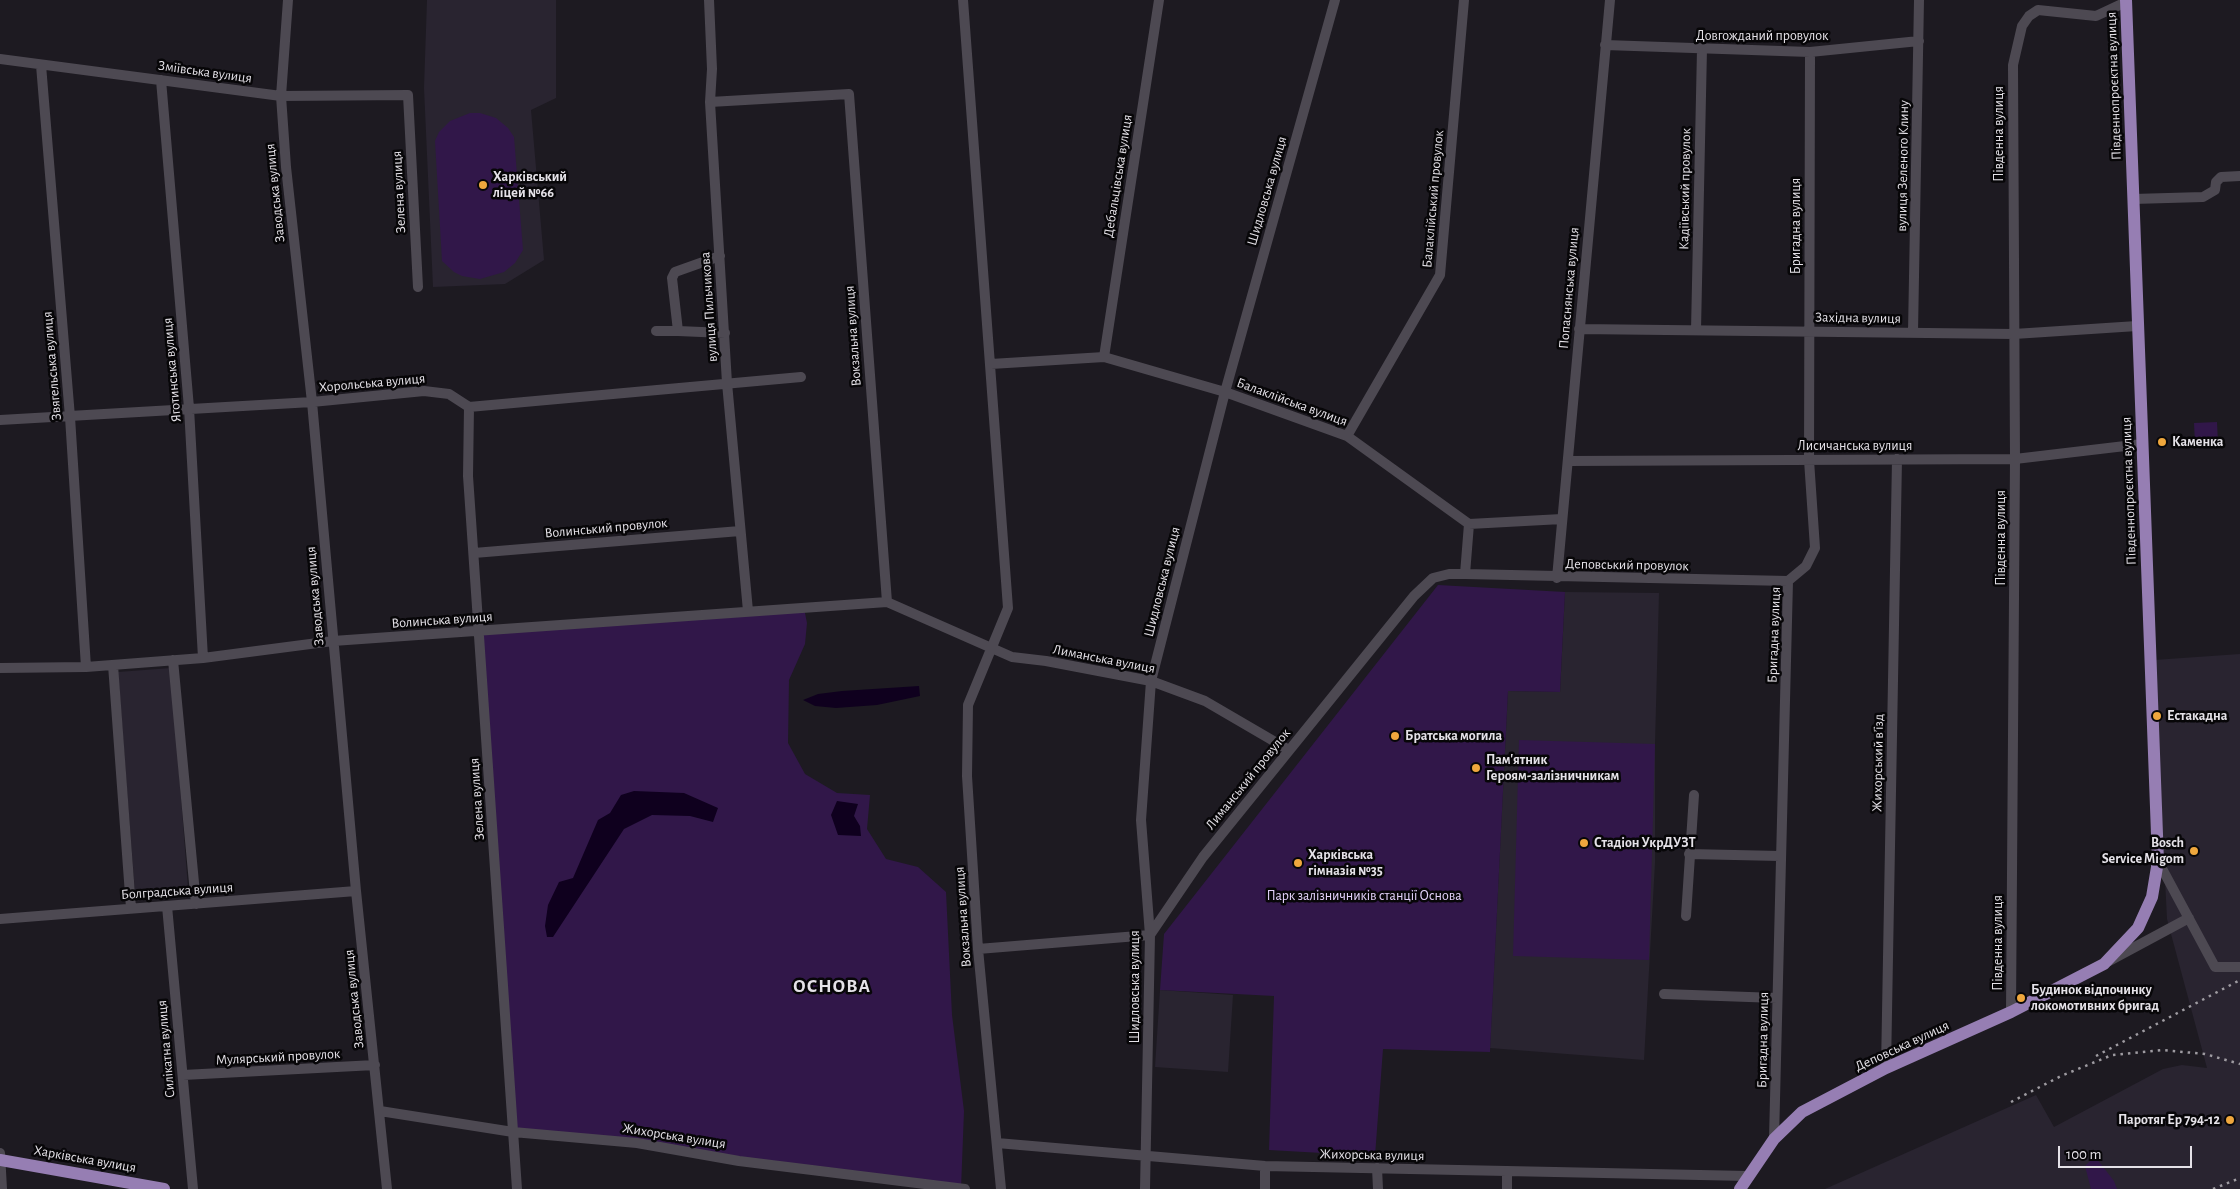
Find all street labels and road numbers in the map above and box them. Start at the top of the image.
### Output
street label: Південнопроєктна вулиця [2103,12,2125,160]
street label: Довгожданий провулок [1696,28,1828,44]
street label: Зміївська вулиця [157,57,253,87]
street label: Південна вулиця [1991,86,2007,182]
street label: вулиця Зеленого Клину [1893,100,1913,232]
street label: Дебальцівська вулиця [1100,113,1136,239]
street label: Кадіївський провулок [1676,128,1694,250]
street label: Балаклійський провулок [1419,129,1447,269]
street label: Шидловська вулиця [1243,134,1291,248]
street label: Заводська вулиця [261,143,289,243]
street label: Зелена вулиця [388,150,410,234]
street label: Бригадна вулиця [1788,178,1804,274]
street label: Попаснянська вулиця [1555,226,1583,350]
street label: вулиця Пильчикова [697,251,721,363]
street label: Вокзальна вулиця [841,285,865,387]
street label: Західна вулиця [1815,309,1901,327]
street label: Звягельська вулиця [39,311,65,421]
street label: Яготинська вулиця [159,317,185,423]
street label: Хорольська вулиця [318,370,426,396]
street label: Балаклійська вулиця [1234,374,1350,430]
street label: Південнопроєктна вулиця [2118,417,2140,565]
street label: Лисичанська вулиця [1798,438,1912,454]
street label: Південна вулиця [1993,490,2009,586]
street label: Волинський провулок [544,514,668,542]
street label: Шидловська вулиця [1140,525,1184,639]
street label: Заводська вулиця [302,546,328,646]
street label: Деповський провулок [1565,556,1689,574]
street label: Бригадна вулиця [1764,587,1784,683]
street label: Волинська вулиця [391,608,493,632]
street label: Лиманська вулиця [1051,641,1157,677]
street label: Жихорський в’їзд [1869,714,1887,812]
street label: Лиманський провулок [1202,725,1294,833]
street label: Зелена вулиця [466,757,488,841]
street label: Вокзальна вулиця [951,866,975,968]
street label: Болградська вулиця [120,879,234,903]
street label: Південна вулиця [1990,895,2006,991]
street label: Шидловська вулиця [1127,930,1143,1044]
street label: Заводська вулиця [340,949,368,1049]
street label: Бригадна вулиця [1754,992,1772,1088]
street label: Силікатна вулиця [153,999,179,1099]
street label: Деповська вулиця [1852,1017,1952,1075]
street label: Мулярський провулок [215,1045,341,1069]
street label: Жихорська вулиця [621,1120,727,1152]
street label: Харківська вулиця [32,1142,138,1176]
street label: Жихорська вулиця [1320,1146,1424,1164]

